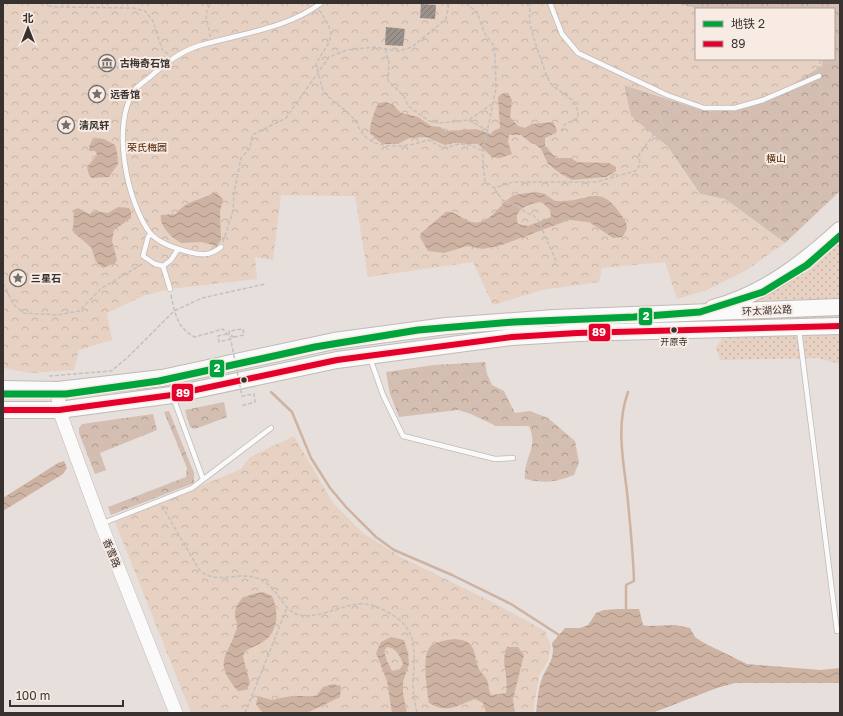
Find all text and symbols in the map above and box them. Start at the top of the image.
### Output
north arrow [8,8,48,48]
legend [695,8,835,60]
text: 北 [23,11,34,24]
text: 地铁 2 [731,16,765,31]
text: 89 [731,36,746,51]
museum icon: 古梅奇石馆 [97,53,117,73]
place label: 古梅奇石馆 [120,57,170,69]
place icon: 远香馆 [87,84,107,104]
place label: 远香馆 [110,88,140,100]
place icon: 清风轩 [56,115,76,135]
place label: 清风轩 [79,119,109,131]
park label: 荣氏梅园 [127,141,167,153]
park label: 横山 [766,152,786,164]
place icon: 三星石 [8,268,28,288]
place label: 三星石 [31,272,61,284]
street label: 环太湖公路 [742,303,792,317]
line badge: 2 [638,307,653,326]
text: 2 [643,309,650,322]
line badge: 89 [588,323,611,342]
text: 89 [592,325,606,338]
marker: 开原寺 [669,325,679,335]
place label: 开原寺 [660,336,688,347]
line badge: 2 [209,359,225,378]
text: 2 [214,361,221,374]
unlabelled marker [239,375,249,385]
line badge: 89 [171,383,194,402]
text: 89 [176,386,190,399]
street label: 香雪路 [101,537,123,569]
scale bar [10,682,123,708]
text: 100 m [16,688,50,703]

